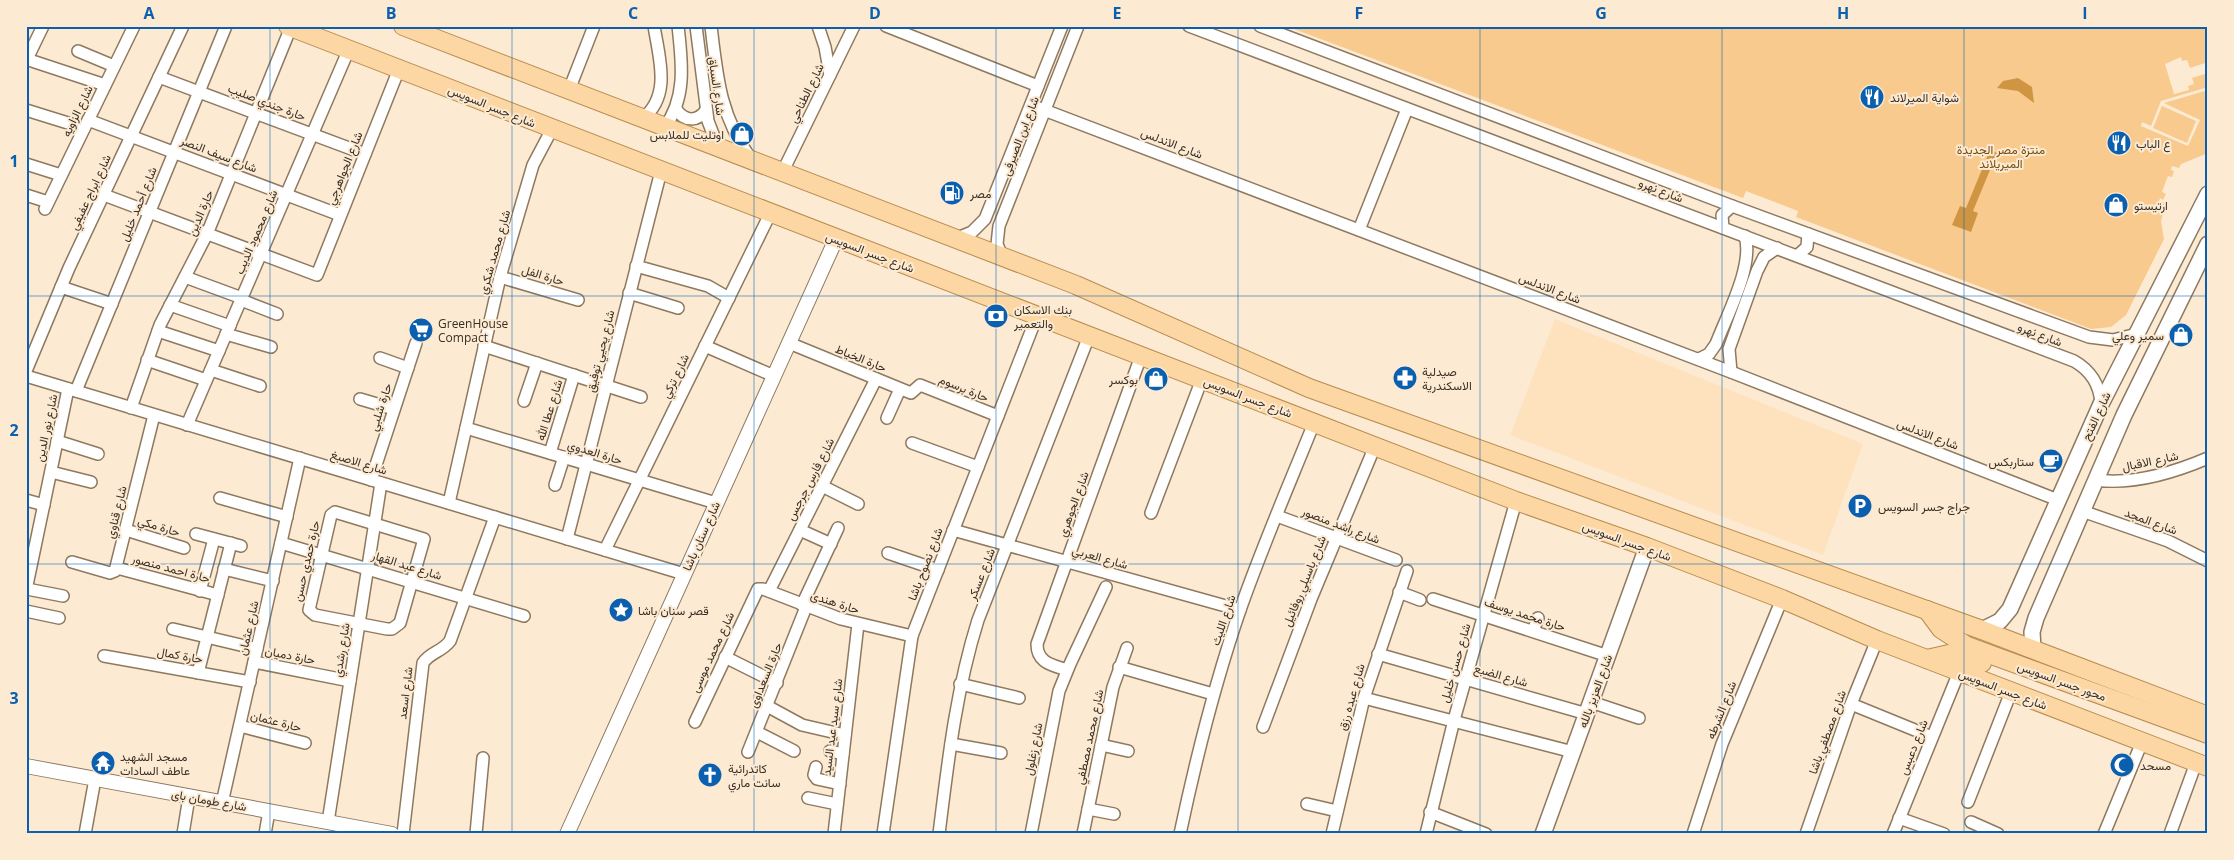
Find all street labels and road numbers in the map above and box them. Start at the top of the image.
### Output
street label: شارع السباق [703,55,730,117]
street label: شارع الطناحي [784,60,830,127]
street label: حارة جندي صليب [225,79,309,127]
street label: شارع جسر السويس [445,81,539,132]
street label: شارع الزاويه [57,82,98,140]
street label: شارع ابن الصيرفى [997,94,1044,179]
street label: شارع الاندلس [1138,123,1205,164]
street label: شارع الجواهرجي [322,129,368,208]
street label: شارع سيف النصر [177,131,260,177]
street label: شارع ابراج عفيفي [65,151,117,233]
street label: شارع أحمد خليل [115,164,162,244]
street label: شارع نهرو [1636,174,1686,207]
street label: حارة الدين [183,187,217,239]
street label: شارع محمود الديب [231,187,282,277]
street label: شارع محمد شكري [474,208,516,297]
street label: شارع جسر السويس [823,227,917,278]
street label: حارة الفل [520,261,566,289]
street label: شارع الاندلس [1516,268,1583,309]
street label: شارع يحيي توفيق [582,308,620,394]
street label: شارع نهرو [2015,318,2065,351]
street label: حارة الخياط [833,340,889,376]
street label: شارع تركي [657,351,695,402]
street label: حارة برسوم [937,370,991,406]
street label: شارع جسر السويس [1201,372,1295,423]
street label: شارع عطا الله [532,377,567,443]
street label: حارة شلبي [364,381,398,434]
street label: شارع الفتح [2077,389,2116,444]
street label: شارع نور الدين [31,393,62,464]
street label: شارع الاندلس [1894,414,1961,455]
street label: شارع فارس جرجس [782,435,839,524]
street label: حارة العدوي [565,436,624,470]
street label: شارع الاصبغ [328,445,389,480]
street label: شارع الاقبال [2120,447,2180,476]
street label: شارع الجوهري [1053,469,1095,540]
street label: شارع قناوي [101,484,133,541]
street label: شارع سنان باشا [678,499,725,574]
street label: شارع راشد منصور [1298,502,1383,549]
street label: شارع المجد [2122,504,2180,539]
street label: حارة مكي [135,512,182,542]
street label: شارع جسر السويس [1580,517,1674,566]
street label: حارة حمدي حسن [288,519,326,604]
street label: شارع نصوح باشا [903,525,948,603]
street label: شارع باسيلي روفائيل [1278,533,1332,630]
street label: شارع العربي [1070,541,1130,575]
street label: شارع عبد القهار [369,546,444,585]
street label: شارع عسكر [963,546,1000,604]
street label: حارة احمد منصور [129,549,212,587]
street label: حارة هندى [808,586,862,618]
street label: شارع الليث [1206,592,1241,648]
street label: حارة محمد يوسف [1482,593,1568,635]
street label: شارع عثمان [233,599,264,657]
street label: شارع محمد موسى [686,609,739,696]
street label: شارع حسن خليل [1436,621,1475,705]
street label: شارع رشدي [328,622,356,679]
street label: حارة السعداوى [744,640,786,710]
street label: حارة دميان [263,642,317,668]
street label: حارة كمال [156,643,204,667]
street label: شارع العزيز بالله [1574,652,1617,730]
street label: محور جسر السويس [2015,657,2109,705]
street label: شارع الضبع [1472,659,1530,692]
street label: شارع عبده رزق [1333,662,1370,733]
street label: شارع جسر السويس [1956,664,2050,715]
street label: شارع اسعد [393,666,418,720]
street label: شارع سيد عيد السيد [818,677,847,777]
street label: شارع الشرطه [1702,678,1741,742]
street label: شارع محمد مصطفي [1071,688,1109,787]
street label: شارع مصطفي باشا [1804,688,1852,777]
street label: حارة عثمان [249,706,303,736]
street label: شارع دعبس [1894,717,1933,778]
street label: شارع زغلول [1020,721,1047,777]
street label: شارع طومان باى [170,785,248,816]

